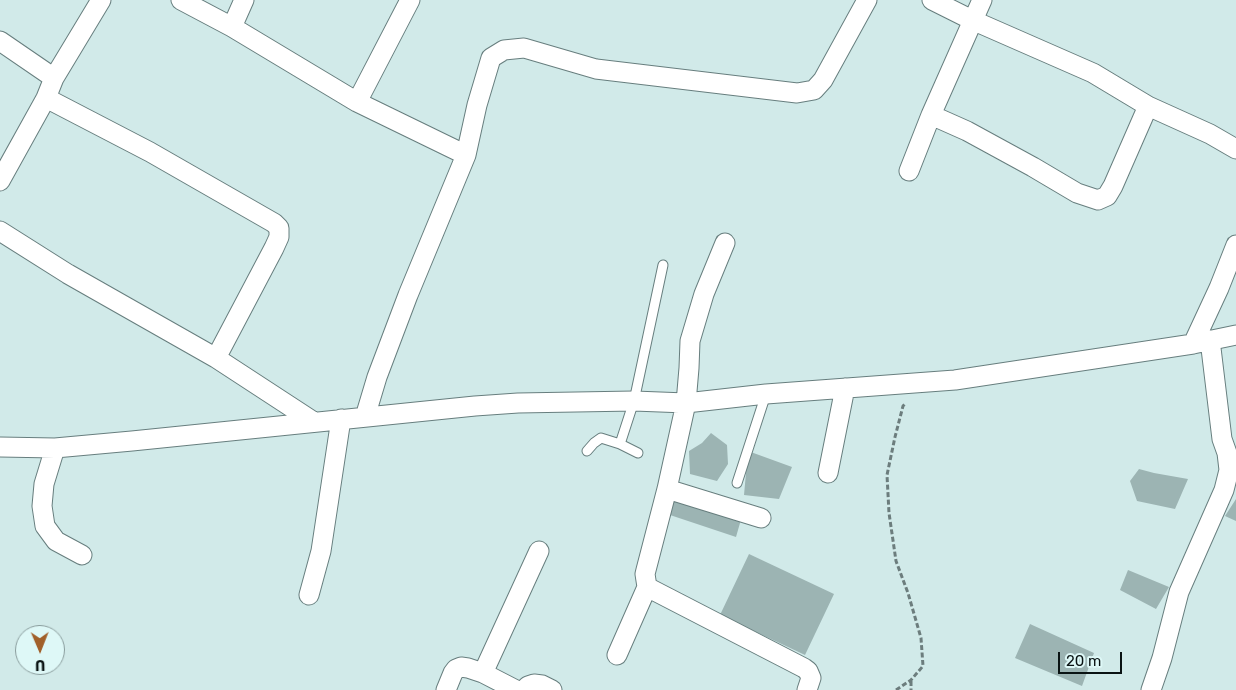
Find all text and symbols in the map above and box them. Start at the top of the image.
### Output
north arrow [15,625,65,675]
scale bar [1061,642,1125,674]
text: 20 m [1066,652,1101,670]
text: U [35,656,45,673]

